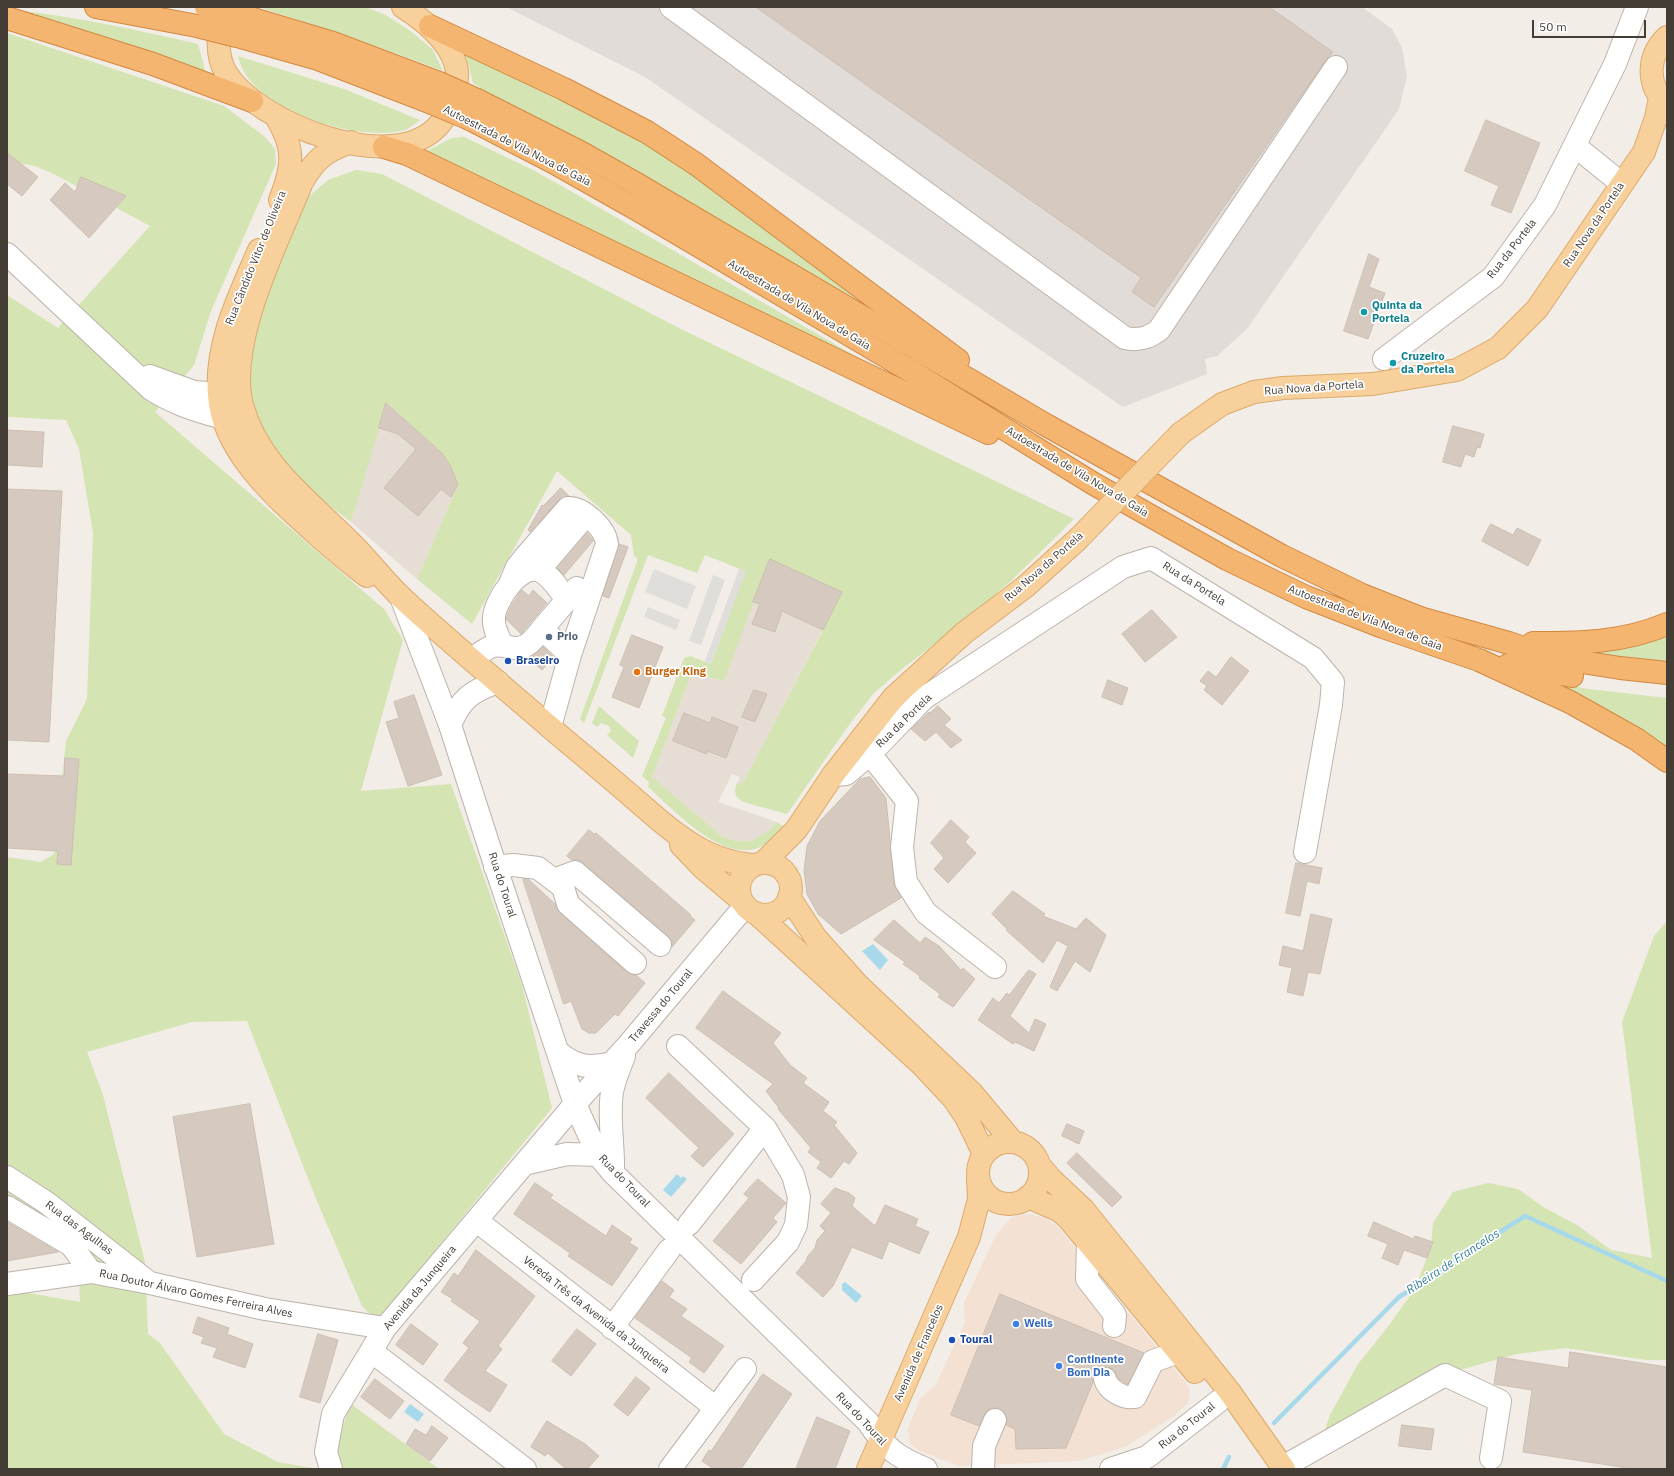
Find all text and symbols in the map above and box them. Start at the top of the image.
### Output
scale bar [1534,12,1648,38]
text: 50 m [1539,19,1567,34]
street label: Autoestrada de Vila Nova de Gaia [441,103,593,189]
street label: Rua Nova da Portela [1561,180,1627,270]
street label: Rua Cândido Vitor de Oliveira [223,189,289,327]
street label: Rua da Portela [1485,217,1539,281]
street label: Autoestrada de Vila Nova de Gaia [725,257,873,353]
place label: Quinta da Portela [1372,299,1422,325]
marker: Quinta da Portela [1359,307,1369,317]
place label: Cruzeiro da Portela [1401,350,1454,376]
marker: Cruzeiro da Portela [1388,358,1398,368]
street label: Rua Nova da Portela [1264,378,1364,398]
street label: Autoestrada de Vila Nova de Gaia [1003,424,1151,520]
street label: Rua Nova da Portela [1002,529,1086,605]
street label: Rua da Portela [1160,559,1228,609]
street label: Autoestrada de Vila Nova de Gaia [1286,582,1444,654]
place label: Prio [557,630,578,644]
marker: Prio [544,632,554,642]
place label: Braseiro [516,654,559,668]
marker: Braseiro [503,656,513,666]
place label: Burger King [645,665,706,679]
marker: Burger King [632,667,642,677]
street label: Rua da Portela [874,691,934,751]
street label: Rua do Toural [485,851,519,919]
street label: Travessa do Toural [626,967,696,1045]
street label: Rua do Toural [596,1152,652,1210]
street label: Rua das Agulhas [42,1198,116,1258]
water label: Ribeira de Francelos [1404,1226,1502,1298]
street label: Avenida da Junqueira [381,1243,459,1333]
street label: Vereda Três da Avenida da Junqueira [520,1254,672,1376]
street label: Rua Doutor Álvaro Gomes Ferreira Alves [98,1267,294,1321]
street label: Avenida de Francelos [892,1302,946,1404]
place label: Wells [1024,1317,1053,1331]
marker: Wells [1011,1319,1021,1329]
place label: Toural [960,1333,992,1347]
marker: Toural [947,1335,957,1345]
place label: Continente Bom Dia [1067,1353,1124,1379]
marker: Continente Bom Dia [1054,1361,1064,1371]
street label: Rua do Toural [833,1390,889,1448]
street label: Rua do Toural [1156,1400,1218,1452]

